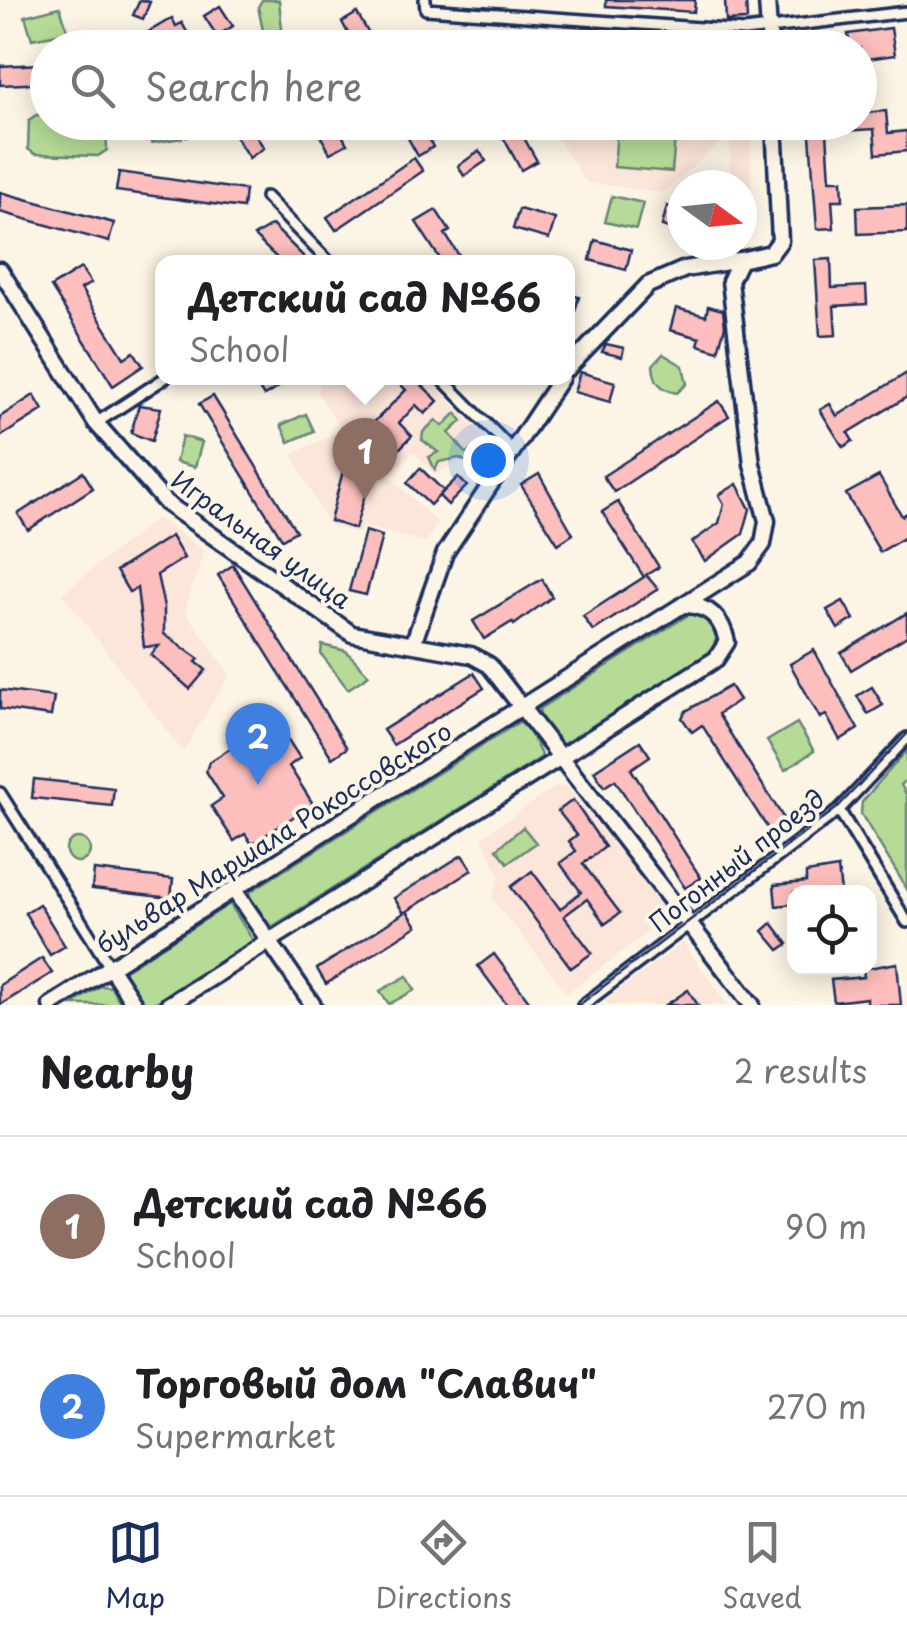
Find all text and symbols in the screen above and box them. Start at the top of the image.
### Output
search box [30,30,877,140]
text: Search here [145,57,362,114]
icon: search [65,58,120,113]
north arrow [667,170,757,260]
popup [155,255,575,385]
text: Детский сад №66 [189,268,541,325]
text: School [189,325,289,373]
pin: 1 [332,418,398,500]
your location [463,435,514,486]
street label: Игральная улица [164,461,360,618]
pin: 2 [226,702,290,785]
street label: бульвар Маршала Рокоссовского [88,712,459,963]
street label: Погонный проезд [640,779,832,941]
map controls [787,885,877,975]
button: locate [787,885,877,975]
text: Nearby [40,1039,194,1102]
text: 2 results [734,1046,867,1094]
text: Детский сад №66 [135,1174,487,1231]
text: 1 [65,1202,80,1250]
text: 90 m [785,1202,867,1250]
text: School [135,1231,236,1279]
text: Торговый дом "Славич" [135,1354,597,1411]
text: 2 [61,1382,84,1430]
text: 270 m [767,1382,867,1430]
text: Supermarket [135,1411,336,1459]
tab: Map [105,1515,165,1618]
tab: Directions [376,1515,512,1618]
tab: Saved [722,1515,802,1618]

